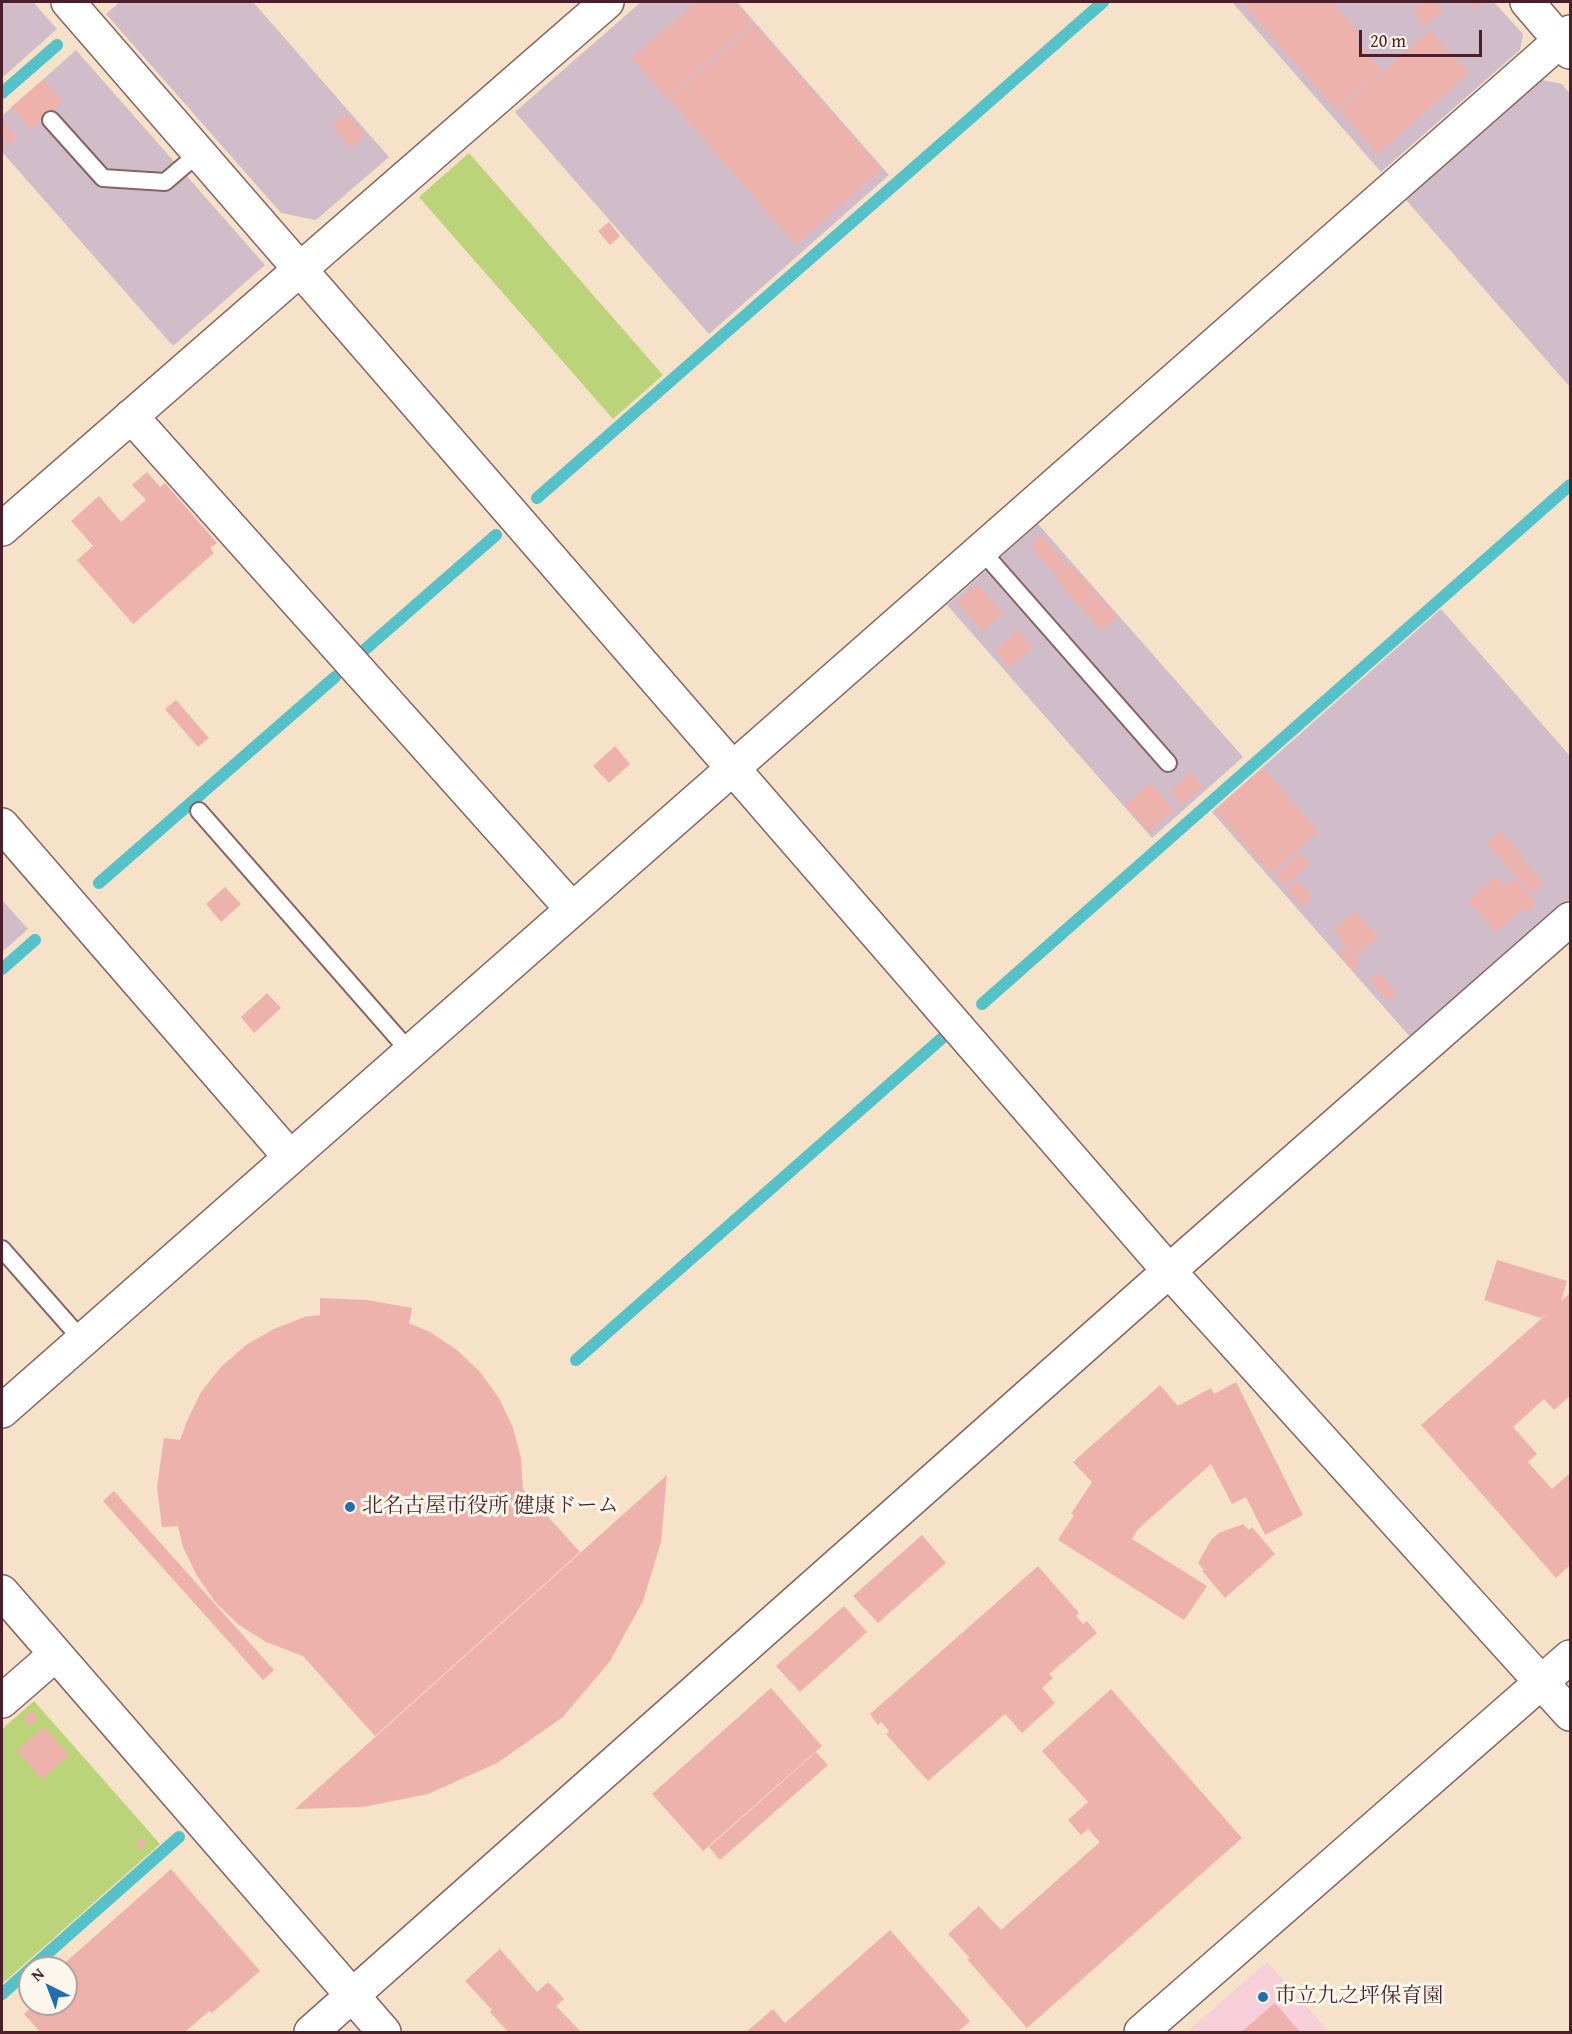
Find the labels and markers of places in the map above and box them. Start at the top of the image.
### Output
place label: 北名古屋市役所 健康ドーム [362,1494,619,1520]
marker: 北名古屋市役所 健康ドーム [343,1500,357,1514]
place label: 市立九之坪保育園 [1275,1984,1443,2010]
marker: 市立九之坪保育園 [1256,1990,1270,2004]

